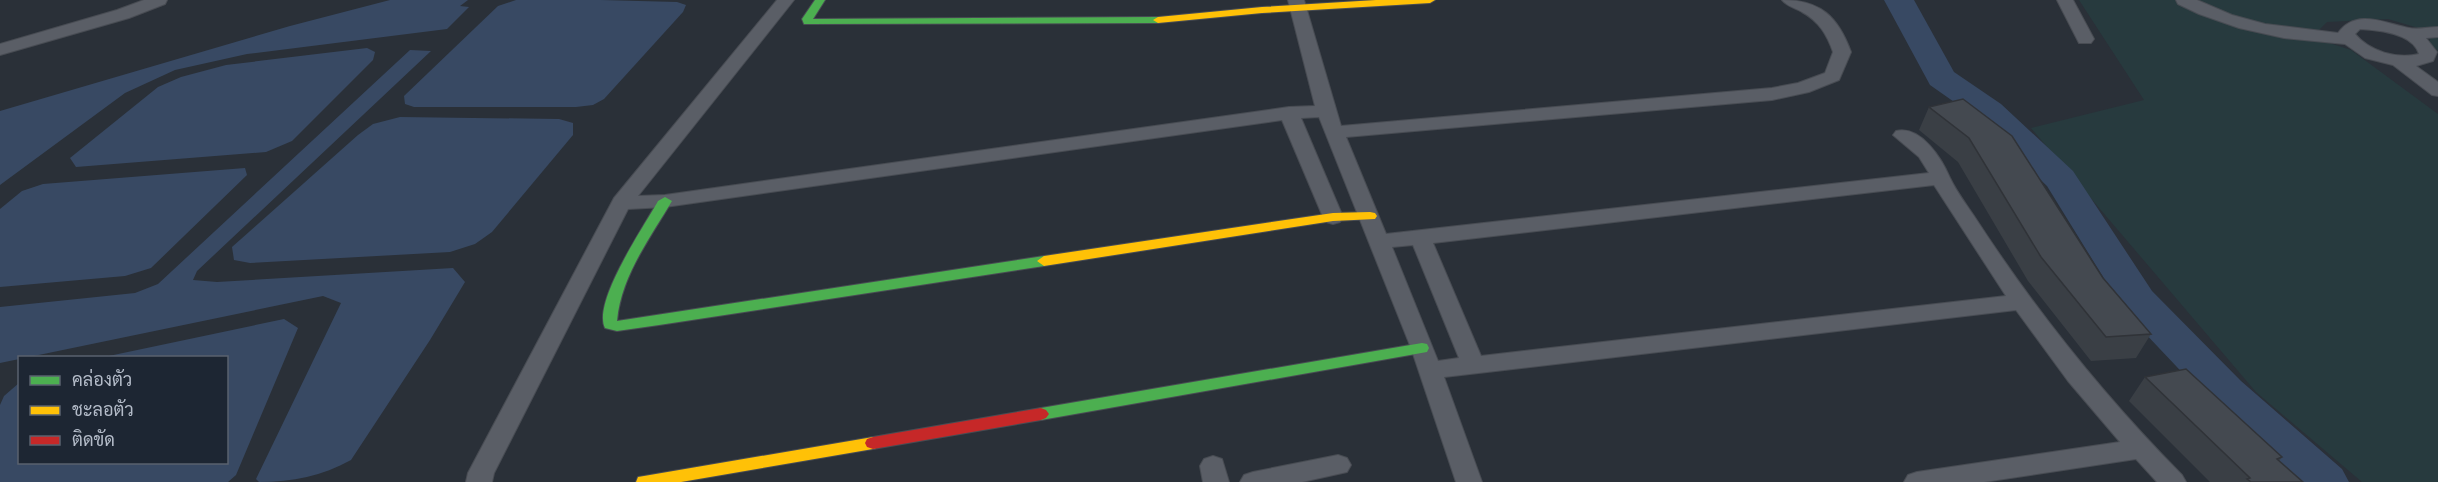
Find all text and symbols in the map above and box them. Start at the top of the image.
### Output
legend [18,356,228,464]
text: คล่องตัว [72,368,132,390]
text: ชะลอตัว [72,399,134,420]
text: ติดขัด [72,429,115,450]

